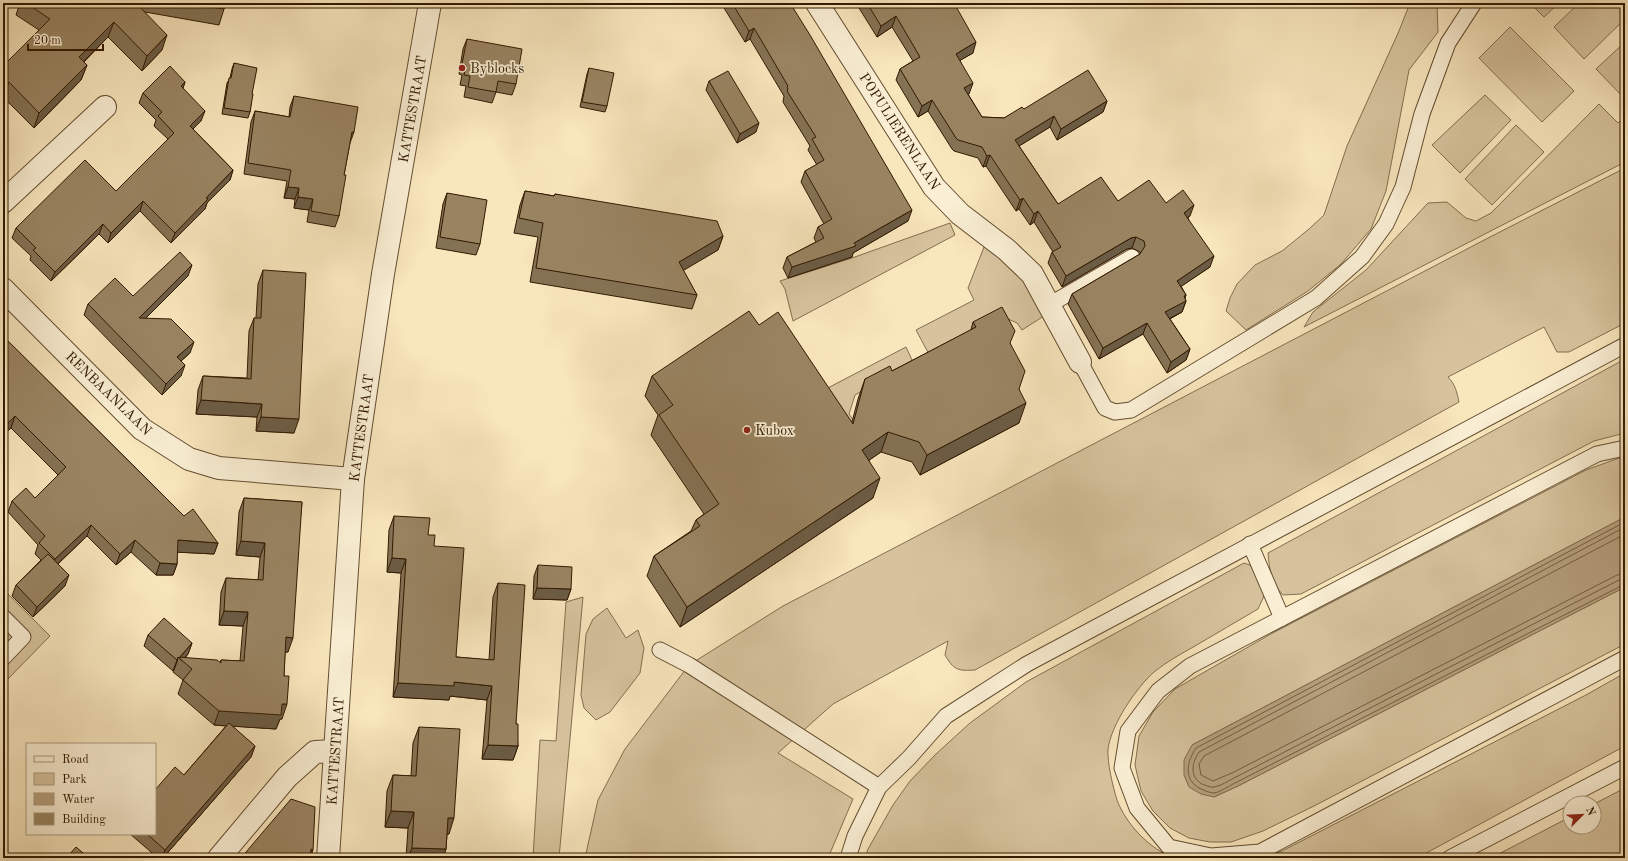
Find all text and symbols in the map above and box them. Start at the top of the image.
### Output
scale bar [28,26,103,52]
text: 20 m [34,35,61,47]
street label: KATTESTRAAT [397,55,429,164]
place label: Byblocks [470,62,524,76]
marker: Byblocks [457,63,467,73]
street label: POPULIERENLAAN [856,71,942,193]
street label: RENBAANLAAN [63,349,154,438]
street label: KATTESTRAAT [348,373,376,483]
place label: Kubox [755,424,794,438]
marker: Kubox [742,425,752,435]
street label: KATTESTRAAT [325,696,347,806]
legend [26,743,156,835]
text: Road [62,754,89,766]
text: Park [62,774,87,786]
text: Water [62,794,95,806]
north arrow [1562,795,1602,835]
text: N [1583,805,1597,818]
text: Building [62,814,106,826]

